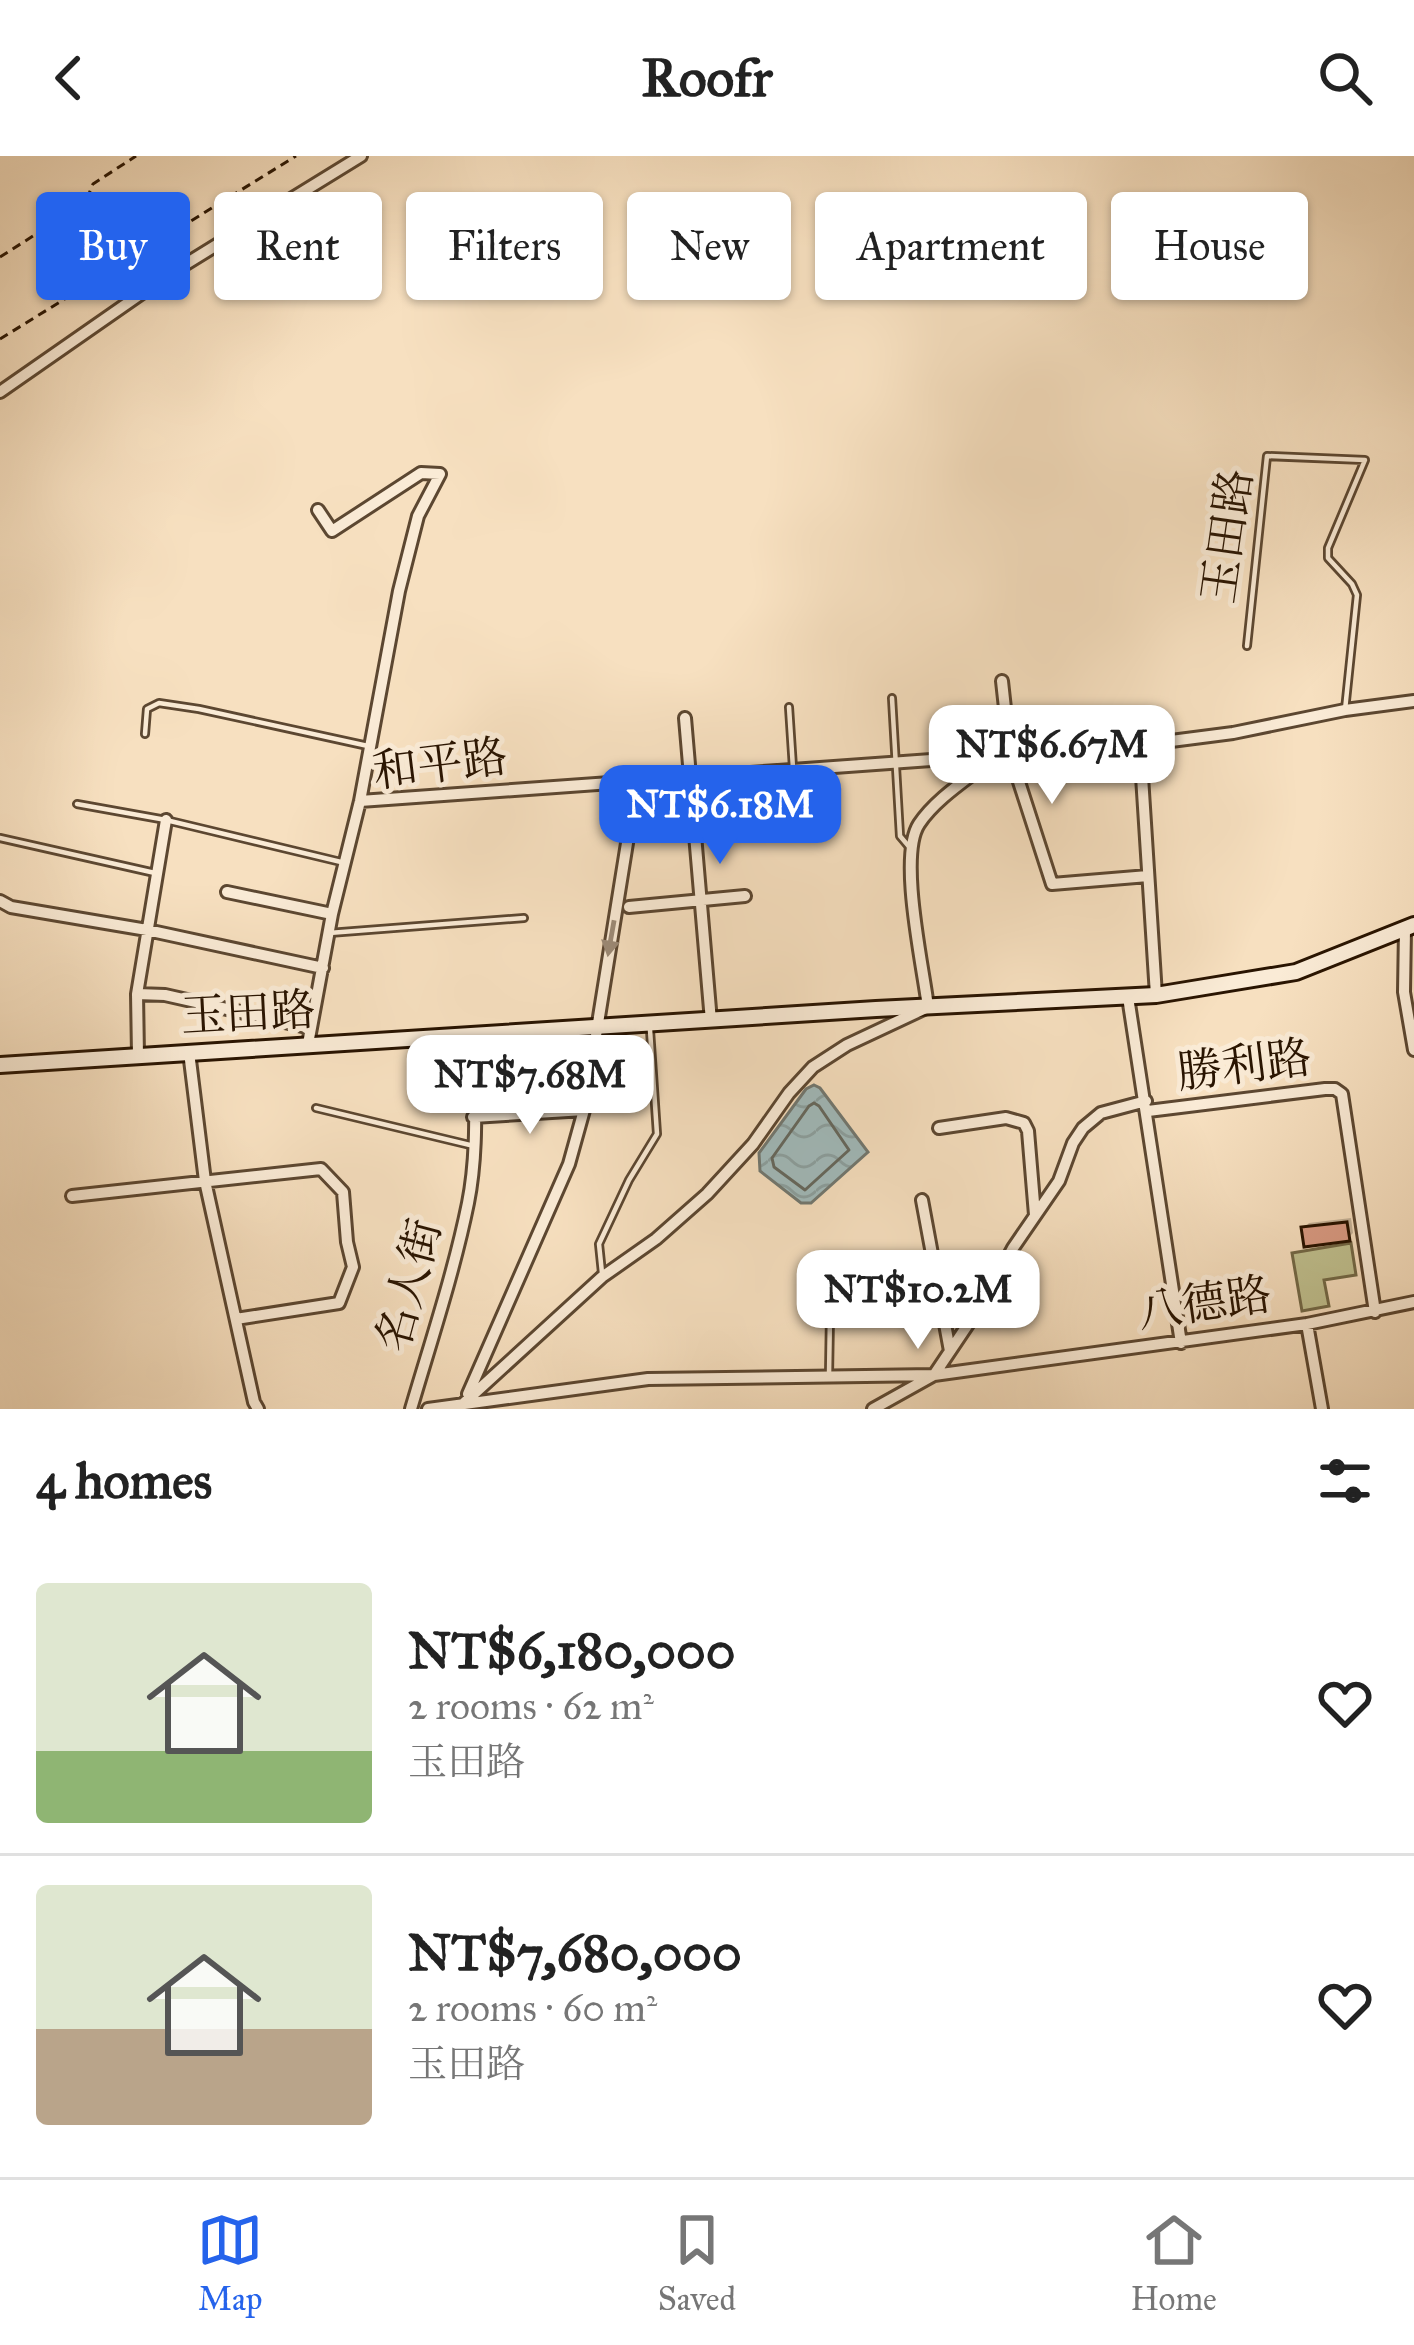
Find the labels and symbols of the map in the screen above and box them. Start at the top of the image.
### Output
street label: 玉田路 [1190,465,1263,607]
pin: NT$6.67M [928,705,1176,807]
street label: 和平路 [370,728,510,799]
pin: NT$6.18M [596,765,844,867]
one-way arrow [601,920,620,957]
street label: 玉田路 [179,982,317,1043]
street label: 勝利路 [1174,1029,1314,1100]
pin: NT$7.68M [406,1035,654,1137]
street label: 名人街 [364,1213,453,1357]
pin: NT$10.2M [794,1250,1042,1352]
street label: 八德路 [1133,1266,1275,1339]

